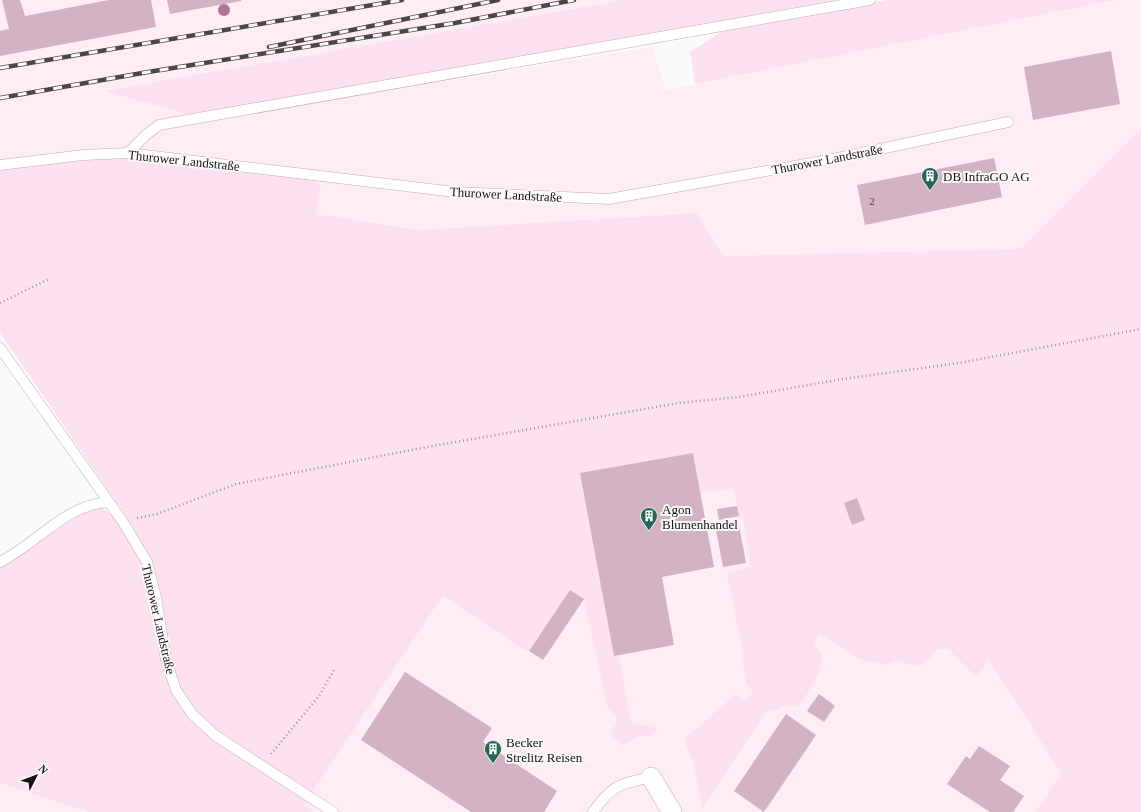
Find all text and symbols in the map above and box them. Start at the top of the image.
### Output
street label: Thurower Landstraße [771,141,884,178]
street label: Thurower Landstraße [127,147,241,174]
building icon: DB InfraGO AG [920,166,940,191]
place label: DB InfraGO AG [943,169,1030,184]
street label: Thurower Landstraße [450,184,563,205]
house number: 2 [869,195,875,207]
place label: Agon Blumenhandel [662,502,738,532]
building icon: Agon Blumenhandel [639,506,659,531]
street label: Thurower Landstraße [139,563,178,676]
place label: Becker Strelitz Reisen [506,735,583,765]
building icon: Becker Strelitz Reisen [483,739,503,764]
north arrow [16,756,56,796]
text: N [36,762,51,776]

